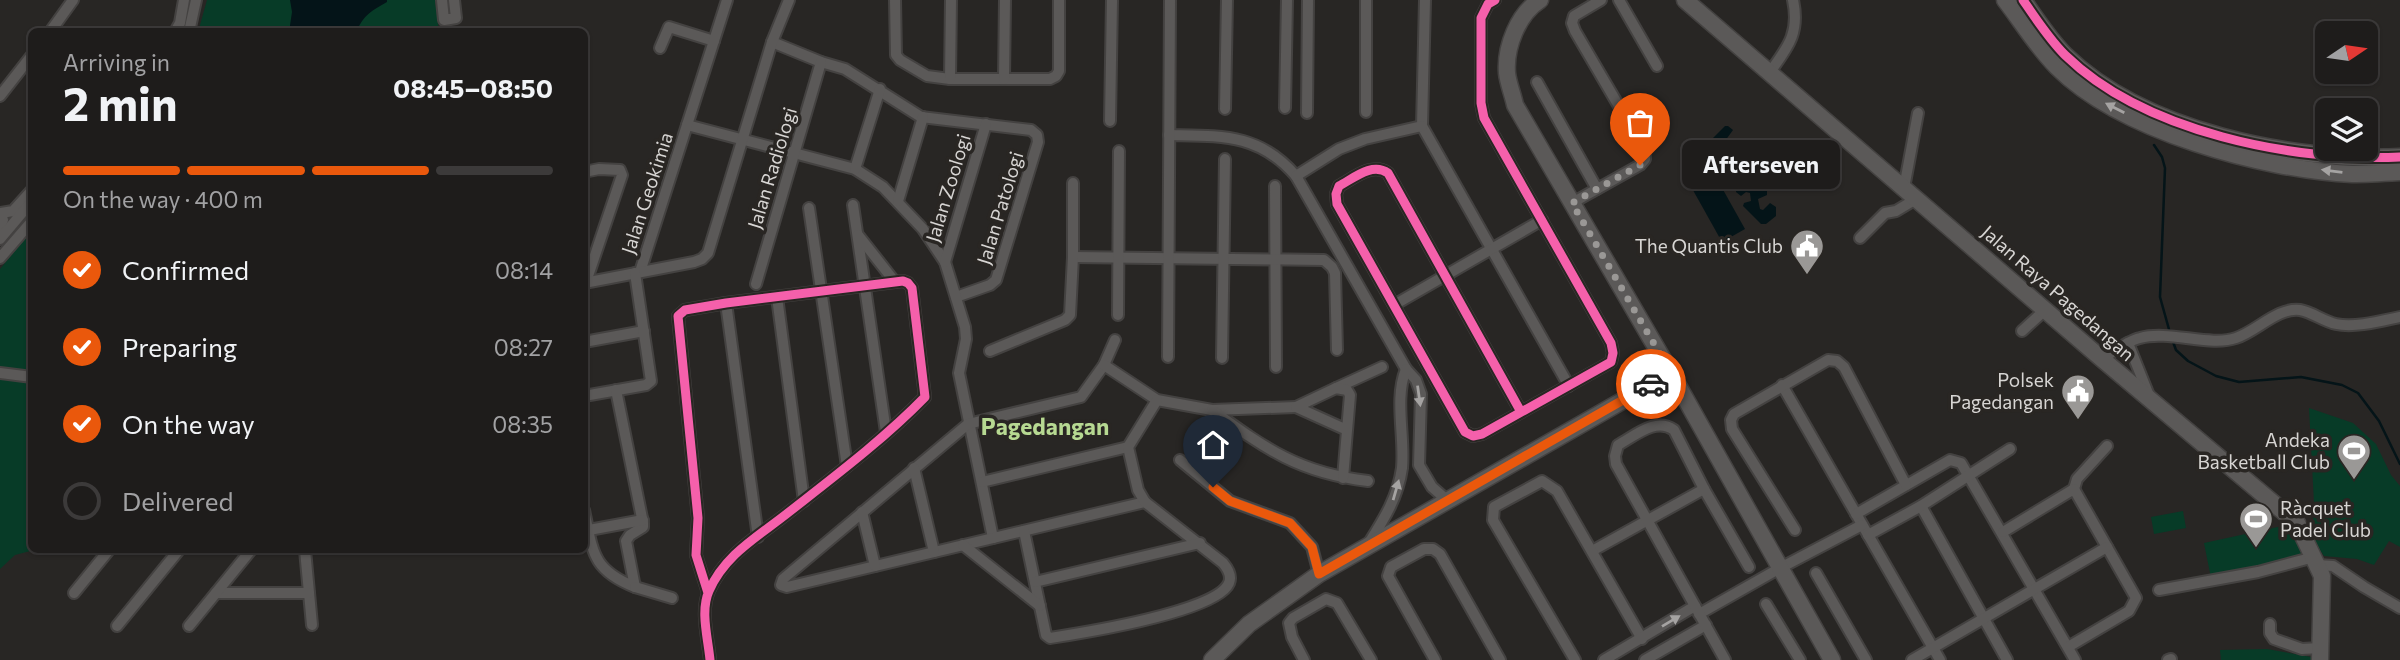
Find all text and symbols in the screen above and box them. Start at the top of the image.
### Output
north arrow [2315,21,2378,84]
map controls [2315,21,2378,161]
text: Arriving in [63,48,170,76]
text: 08:45–08:50 [393,72,553,103]
text: 2 min [63,74,178,130]
pin [1610,93,1670,165]
button: layers [2315,98,2378,161]
one-way arrow [2105,102,2125,113]
street label: Jalan Radiologi [742,104,801,231]
icon: bag [1621,104,1659,142]
street label: Jalan Geokimia [616,129,677,257]
street label: Jalan Zoologi [920,131,975,245]
callout: Afterseven [1682,140,1840,190]
street label: Jalan Patologi [971,149,1028,267]
text: Afterseven [1703,150,1819,178]
one-way arrow [2321,166,2343,177]
text: On the way · 400 m [63,185,263,213]
street label: Jalan Raya Pagedangan [1977,220,2140,365]
public building icon: The Quantis Club [1788,227,1826,276]
place label: The Quantis Club [1635,234,1783,257]
icon: check [63,251,101,289]
text: Confirmed [122,254,249,285]
text: 08:14 [495,256,553,284]
icon: check [63,328,101,366]
text: Preparing [122,331,237,362]
text: 08:27 [494,333,553,361]
courier [1616,349,1686,419]
icon: car [1632,365,1670,403]
place label: Polsek Pagedangan [1949,368,2054,413]
public building icon: Polsek Pagedangan [2059,372,2097,421]
one-way arrow [1414,385,1425,407]
icon: check [63,405,101,443]
text: On the way [122,408,255,439]
text: 08:35 [492,410,553,438]
district label: Pagedangan [981,412,1109,440]
pin [1183,415,1243,487]
icon: home [1194,426,1232,464]
place label: Andeka Basketball Club [2197,428,2330,473]
sports icon: Andeka Basketball Club [2335,432,2373,481]
one-way arrow [1392,479,1402,500]
text: Delivered [122,485,233,516]
place label: Ràcquet Padel Club [2280,496,2371,541]
sports icon: Ràcquet Padel Club [2237,500,2275,549]
one-way arrow [1662,615,1681,627]

